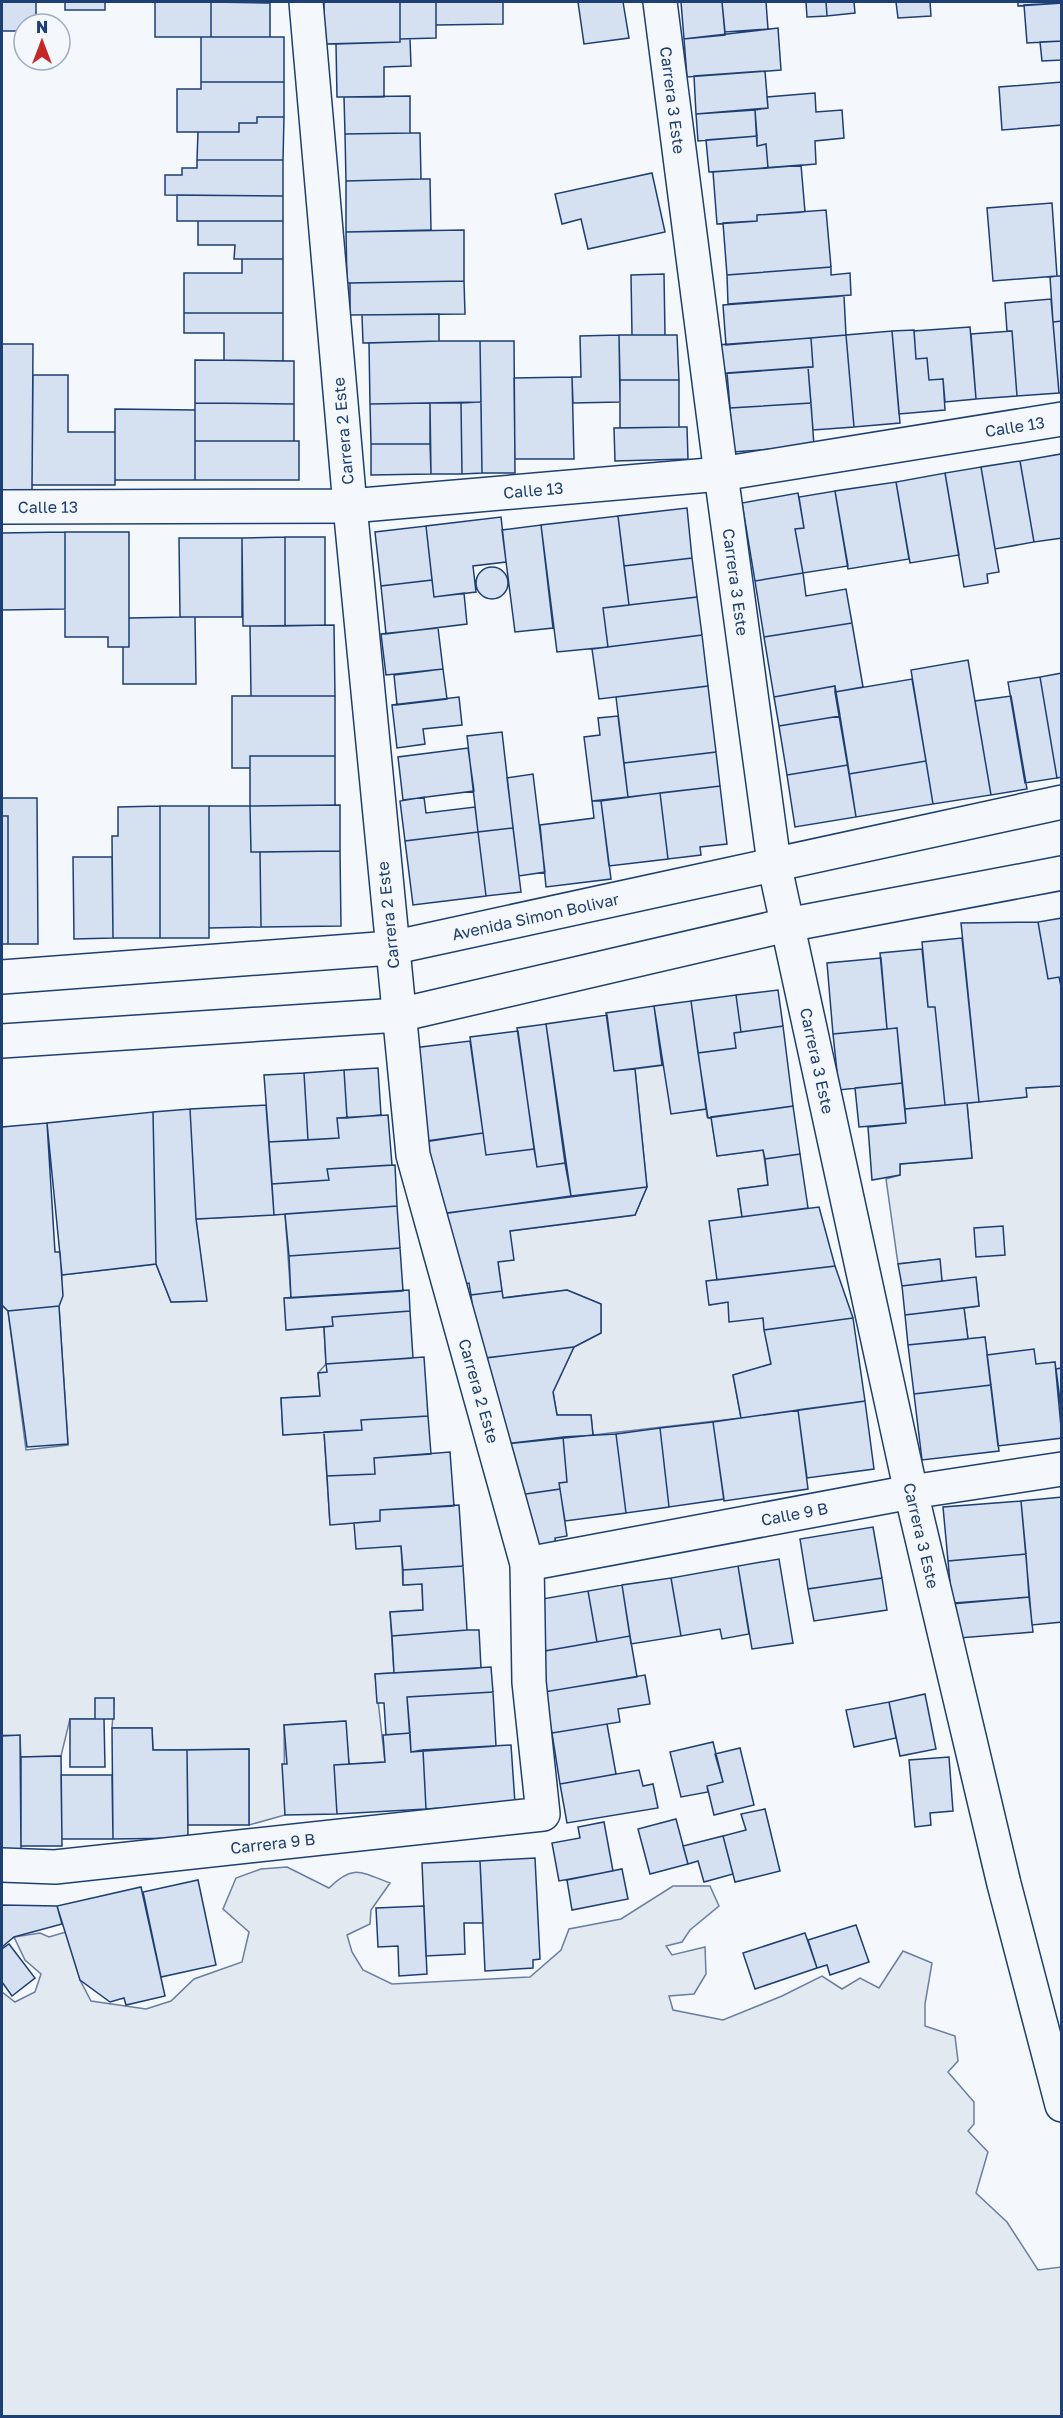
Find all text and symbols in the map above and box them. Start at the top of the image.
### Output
north arrow [12,12,72,72]
text: N [36,17,48,37]
street label: Carrera 3 Este [656,45,690,155]
street label: Carrera 2 Este [328,376,358,486]
street label: Calle 13 [983,412,1046,441]
street label: Calle 13 [502,478,564,503]
street label: Calle 13 [18,497,78,517]
street label: Carrera 3 Este [719,527,753,637]
street label: Carrera 2 Este [372,860,404,970]
street label: Avenida Simon Bolivar [450,889,621,944]
street label: Carrera 3 Este [796,1006,838,1116]
street label: Carrera 2 Este [455,1336,503,1446]
street label: Carrera 3 Este [899,1481,944,1590]
street label: Calle 9 B [759,1498,829,1530]
street label: Carrera 9 B [229,1829,316,1858]

